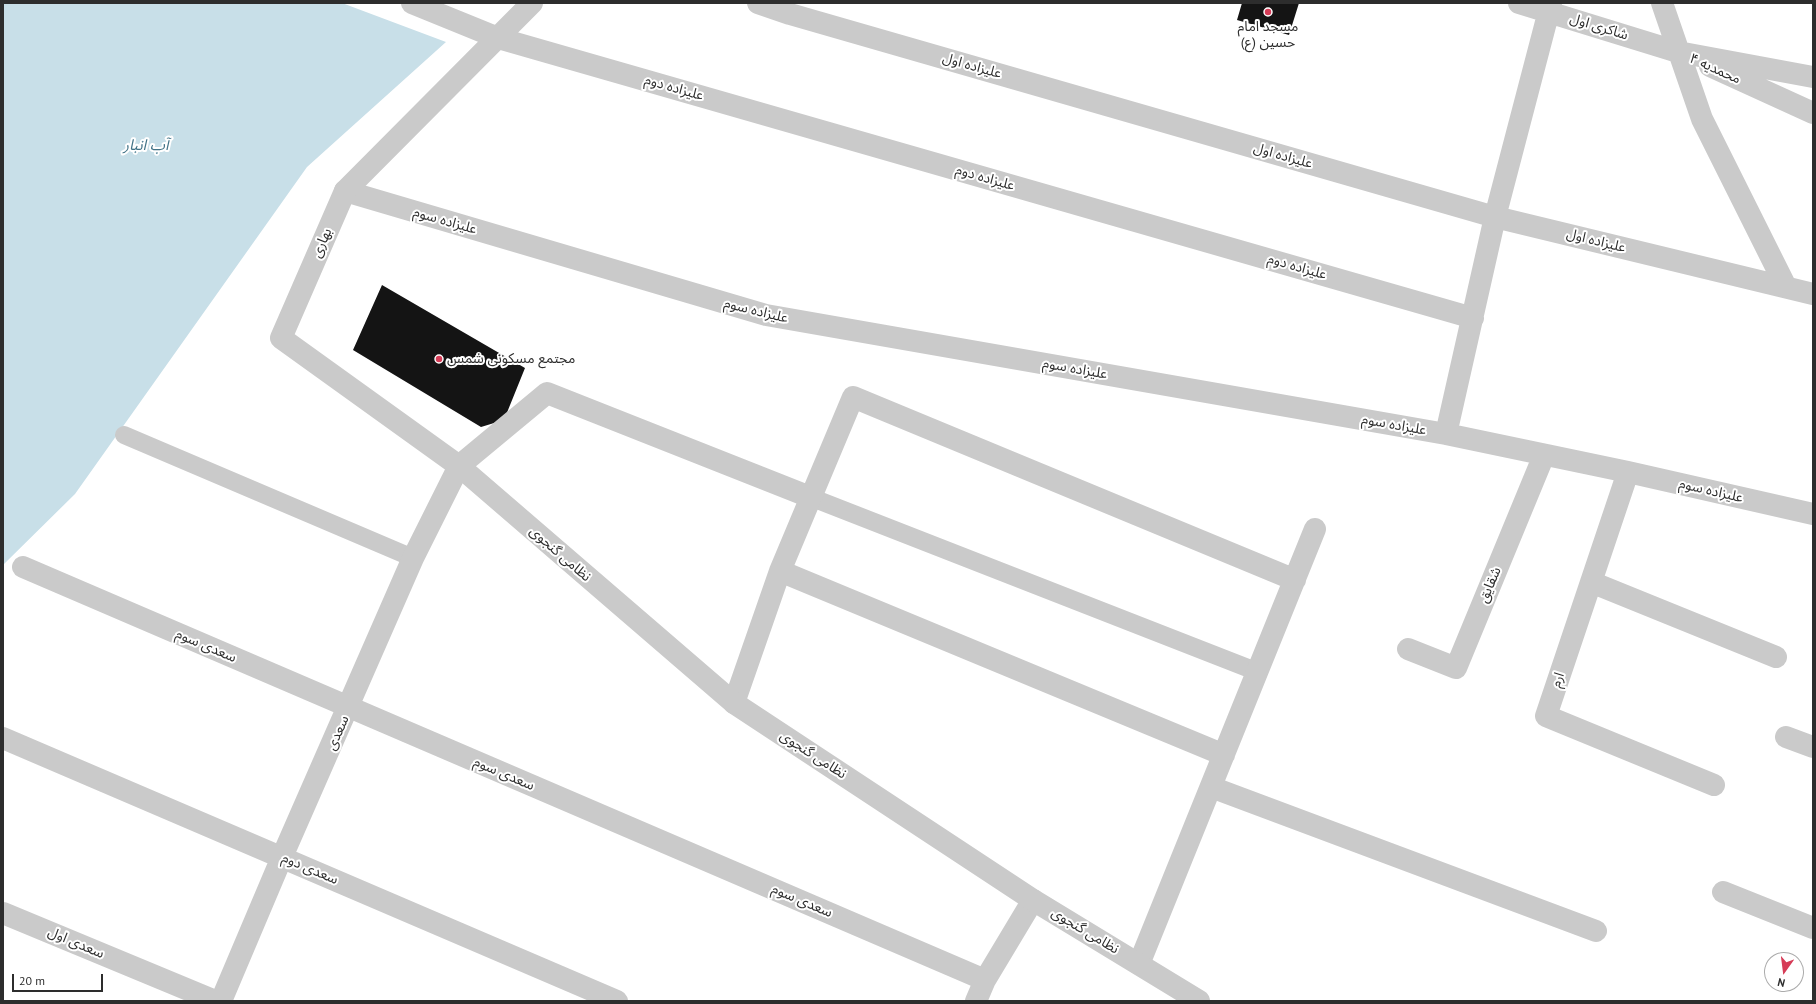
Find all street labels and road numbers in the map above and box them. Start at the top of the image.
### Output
street label: شاکری اول [1568,10,1630,44]
street label: علیزاده اول [941,50,1003,82]
street label: محمدیه ۴ [1687,50,1743,88]
street label: علیزاده دوم [642,72,706,104]
street label: علیزاده اول [1252,140,1314,172]
street label: علیزاده دوم [953,162,1017,194]
street label: علیزاده سوم [411,204,479,238]
street label: بهاری [308,226,336,260]
street label: علیزاده اول [1565,226,1627,256]
street label: علیزاده دوم [1265,251,1329,283]
street label: علیزاده سوم [722,295,790,327]
street label: علیزاده سوم [1041,355,1109,383]
street label: علیزاده سوم [1360,411,1428,439]
street label: علیزاده سوم [1677,475,1745,507]
street label: نظامی گنجوی [526,523,594,585]
street label: شقایق [1475,564,1505,606]
street label: سعدی سوم [173,626,239,666]
street label: ارم [1548,670,1568,690]
street label: سعدی [323,713,353,753]
street label: نظامی گنجوی [777,727,849,783]
street label: سعدی سوم [471,754,537,794]
street label: سعدی دوم [279,850,341,888]
street label: سعدی سوم [769,881,835,921]
street label: نظامی گنجوی [1048,904,1122,958]
street label: سعدی اول [45,924,107,962]

